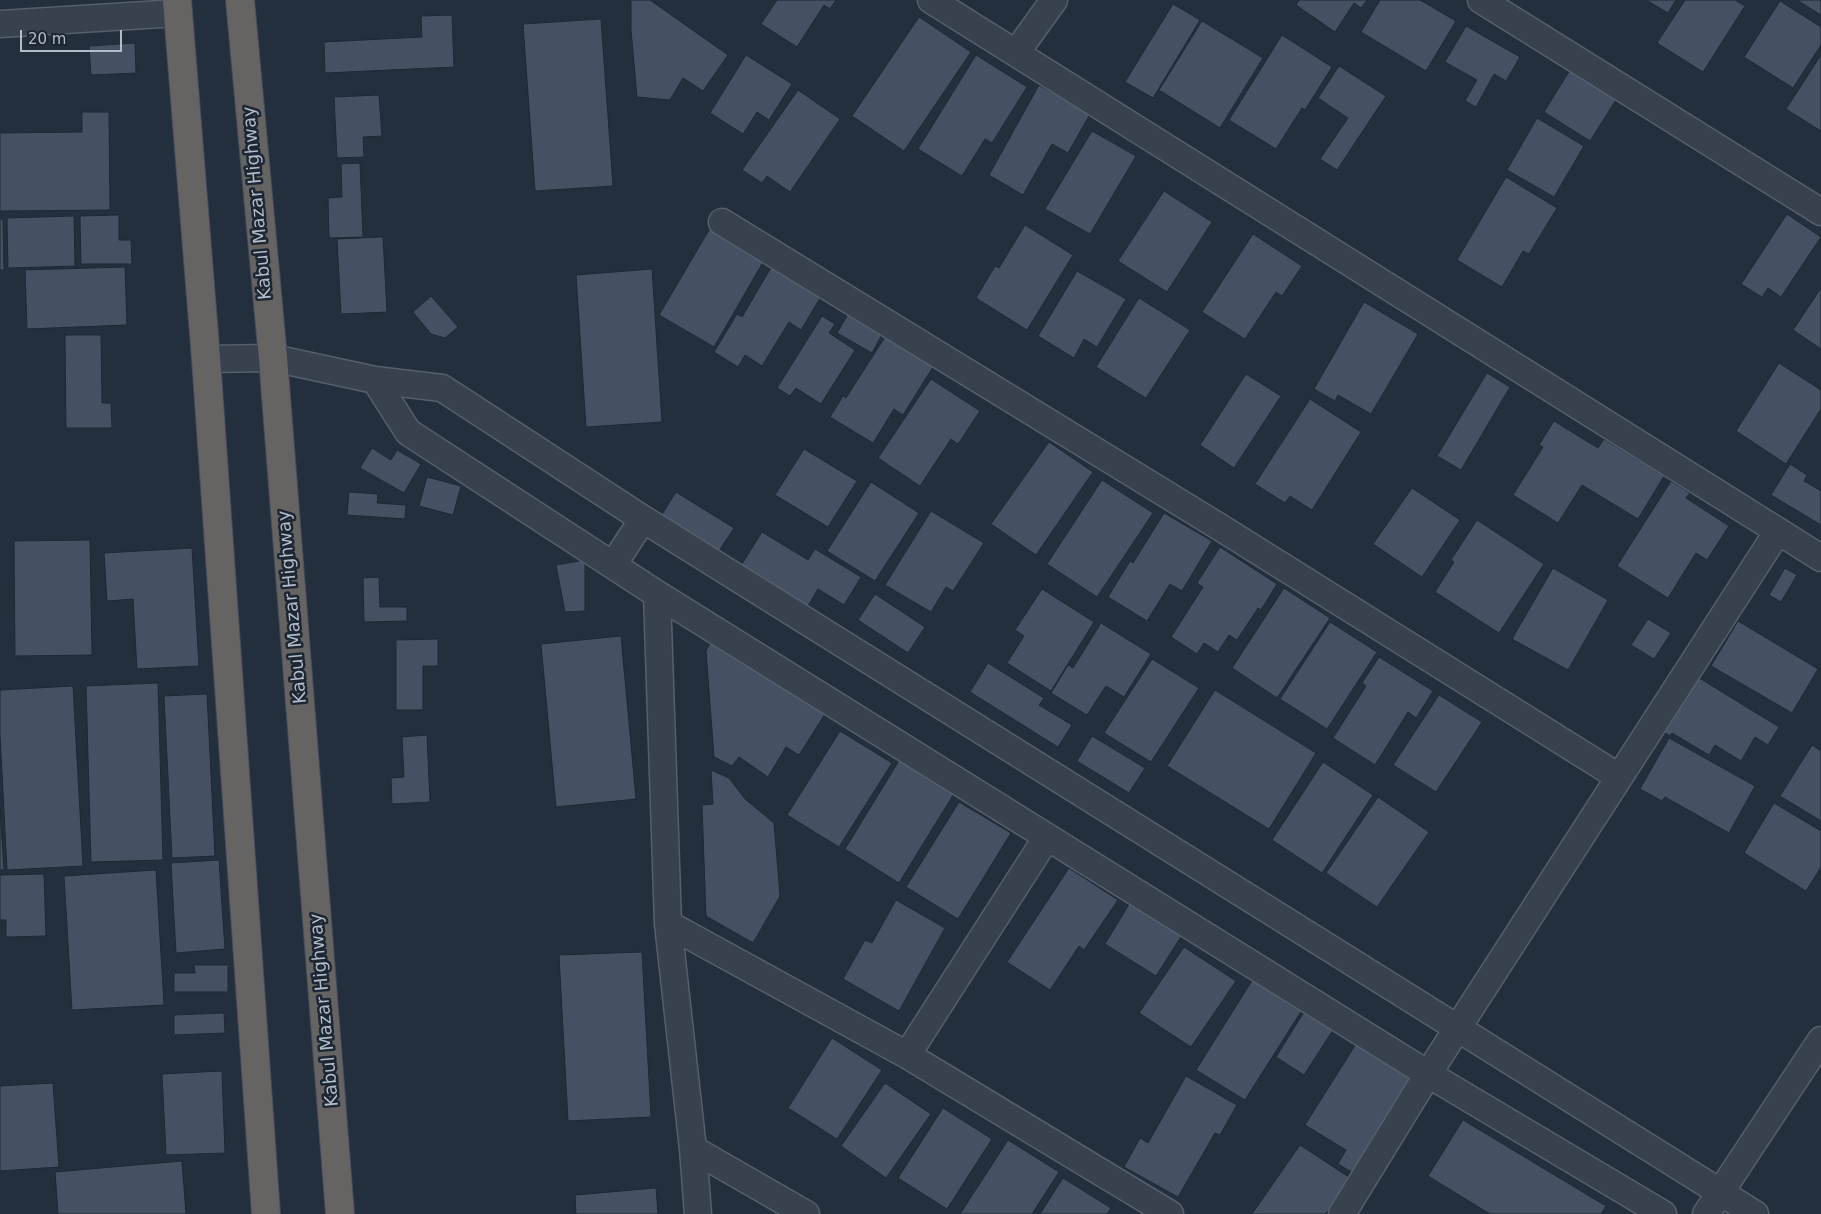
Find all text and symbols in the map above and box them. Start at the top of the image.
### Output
scale bar [22,20,125,52]
text: 20 m [28,30,66,48]
street label: Kabul Mazar Highway [239,105,277,301]
street label: Kabul Mazar Highway [274,509,312,705]
street label: Kabul Mazar Highway [306,912,344,1108]

